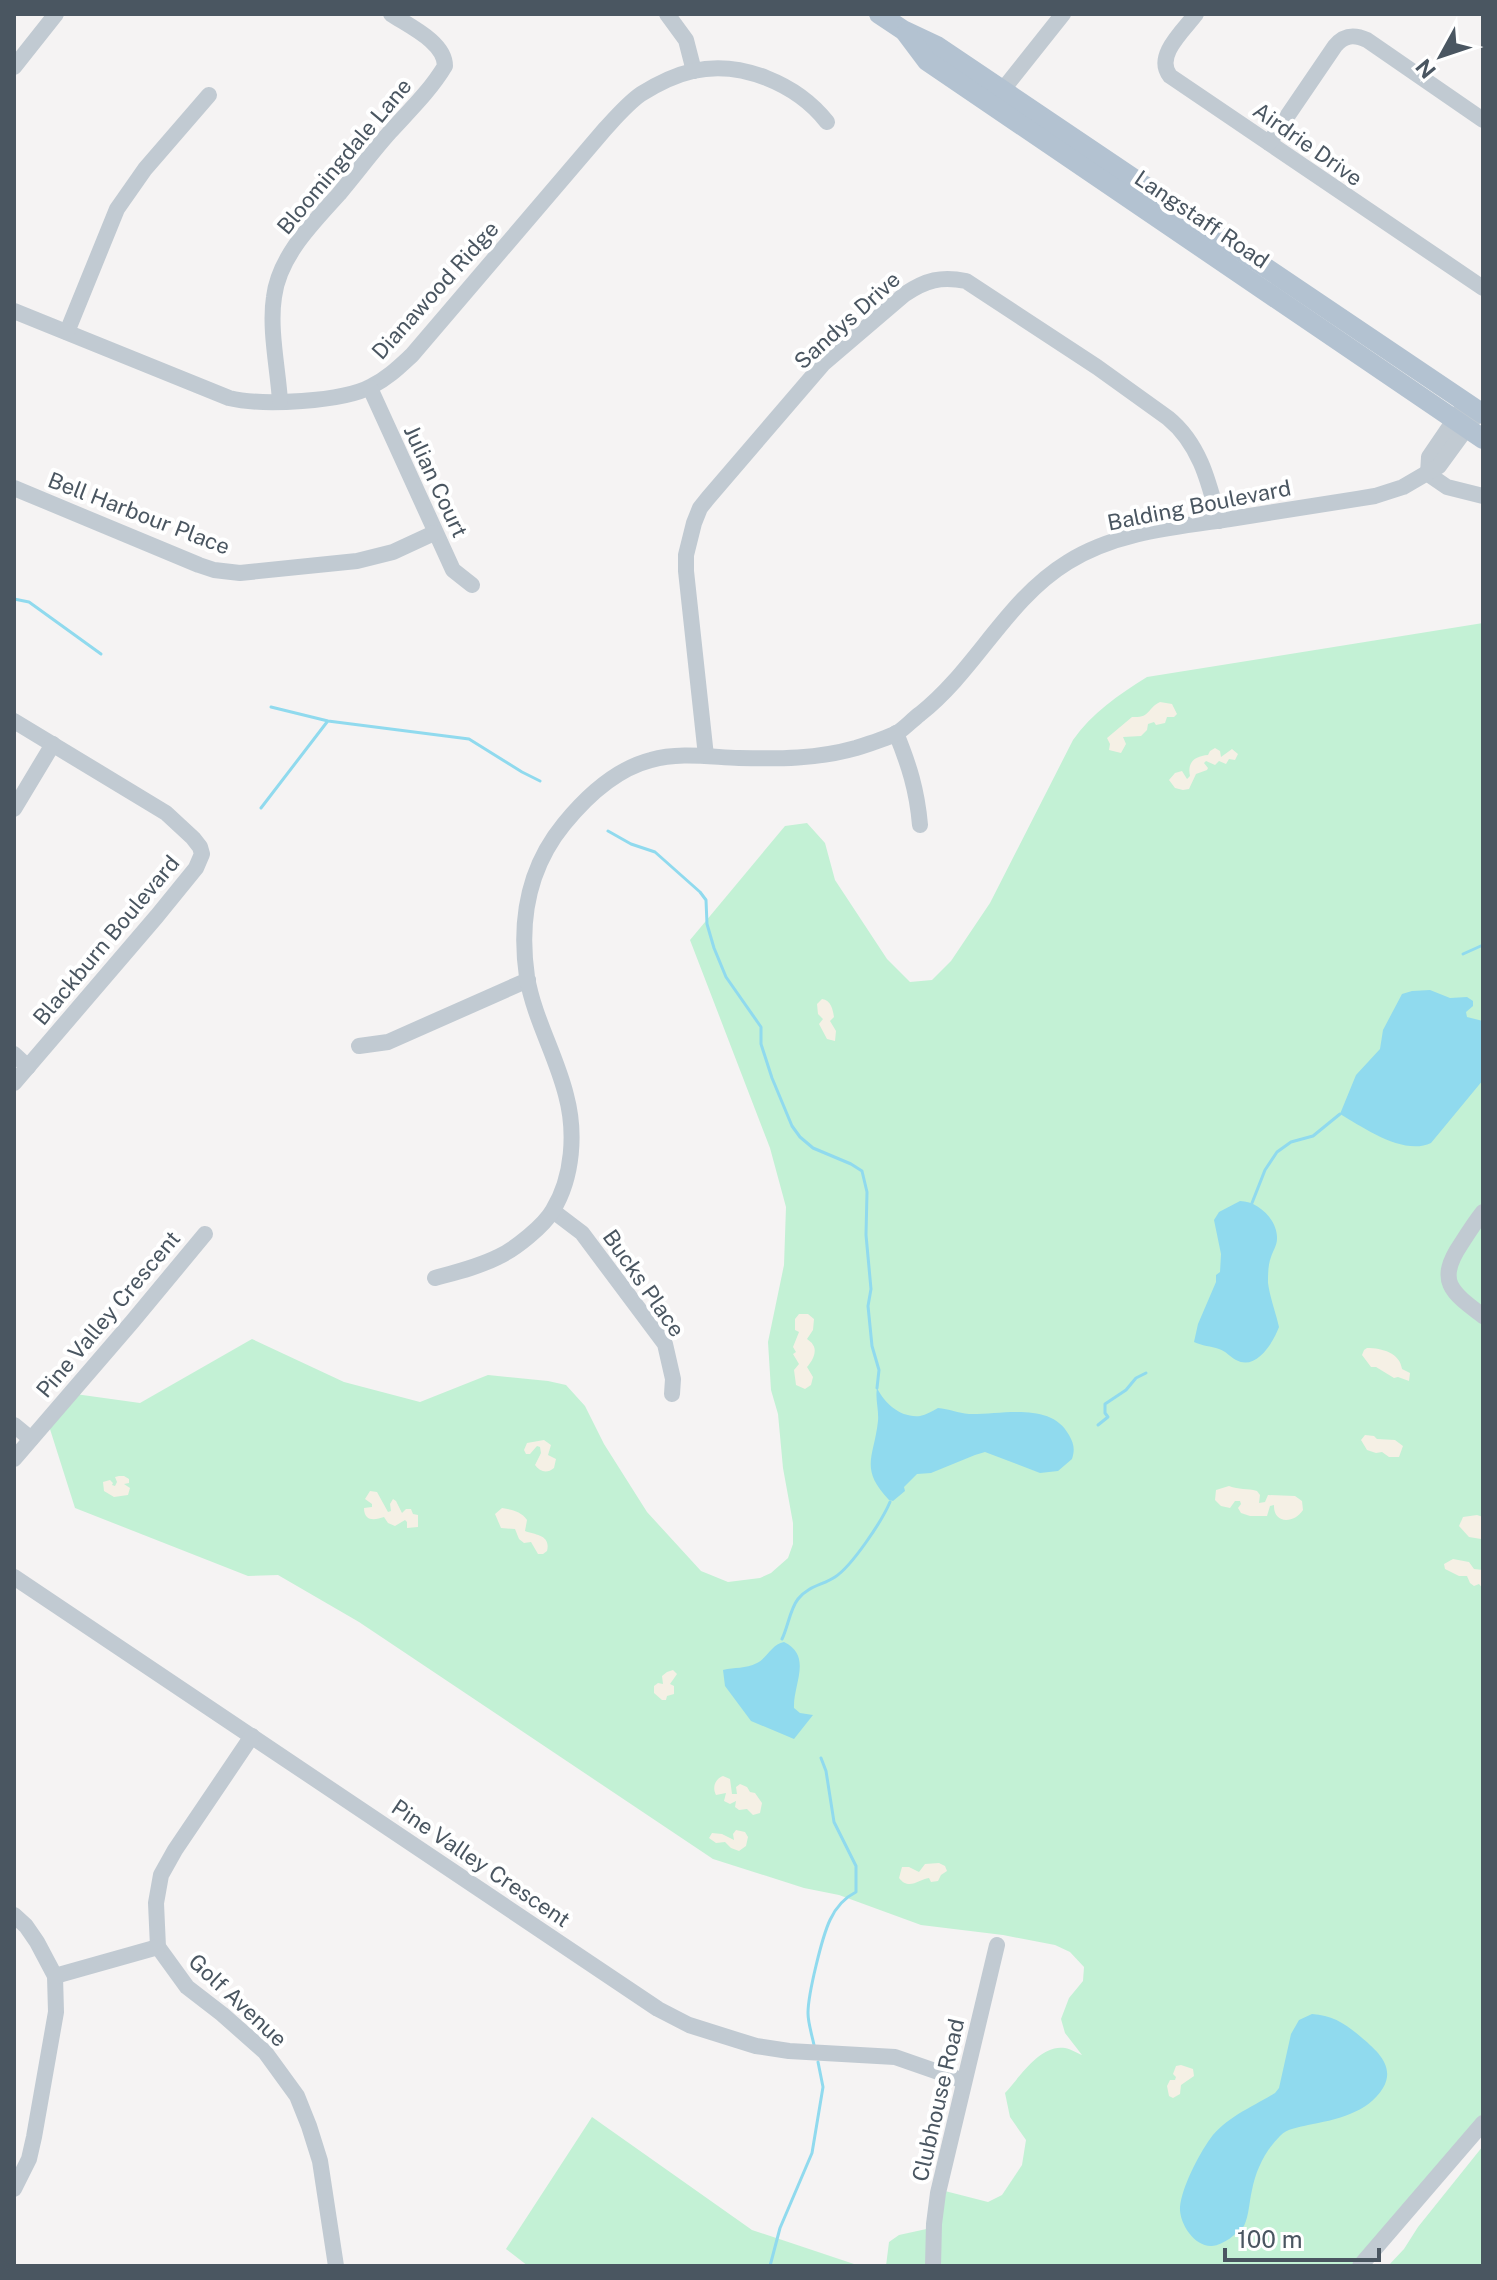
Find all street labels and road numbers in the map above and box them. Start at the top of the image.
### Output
street label: Bloomingdale Lane [271,73,417,239]
street label: Airdrie Drive [1248,97,1368,191]
street label: Langstaff Road [1130,165,1274,273]
street label: Dianawood Ridge [366,216,504,364]
street label: Sandys Drive [789,266,905,374]
street label: Julian Court [399,421,473,541]
street label: Bell Harbour Place [44,466,234,560]
street label: Balding Boulevard [1105,474,1293,536]
street label: Blackburn Boulevard [27,850,185,1030]
street label: Bucks Place [598,1224,690,1342]
street label: Pine Valley Crescent [31,1225,185,1403]
street label: Pine Valley Crescent [387,1794,575,1932]
street label: Golf Avenue [184,1948,292,2052]
street label: Clubhouse Road [907,2016,969,2184]

